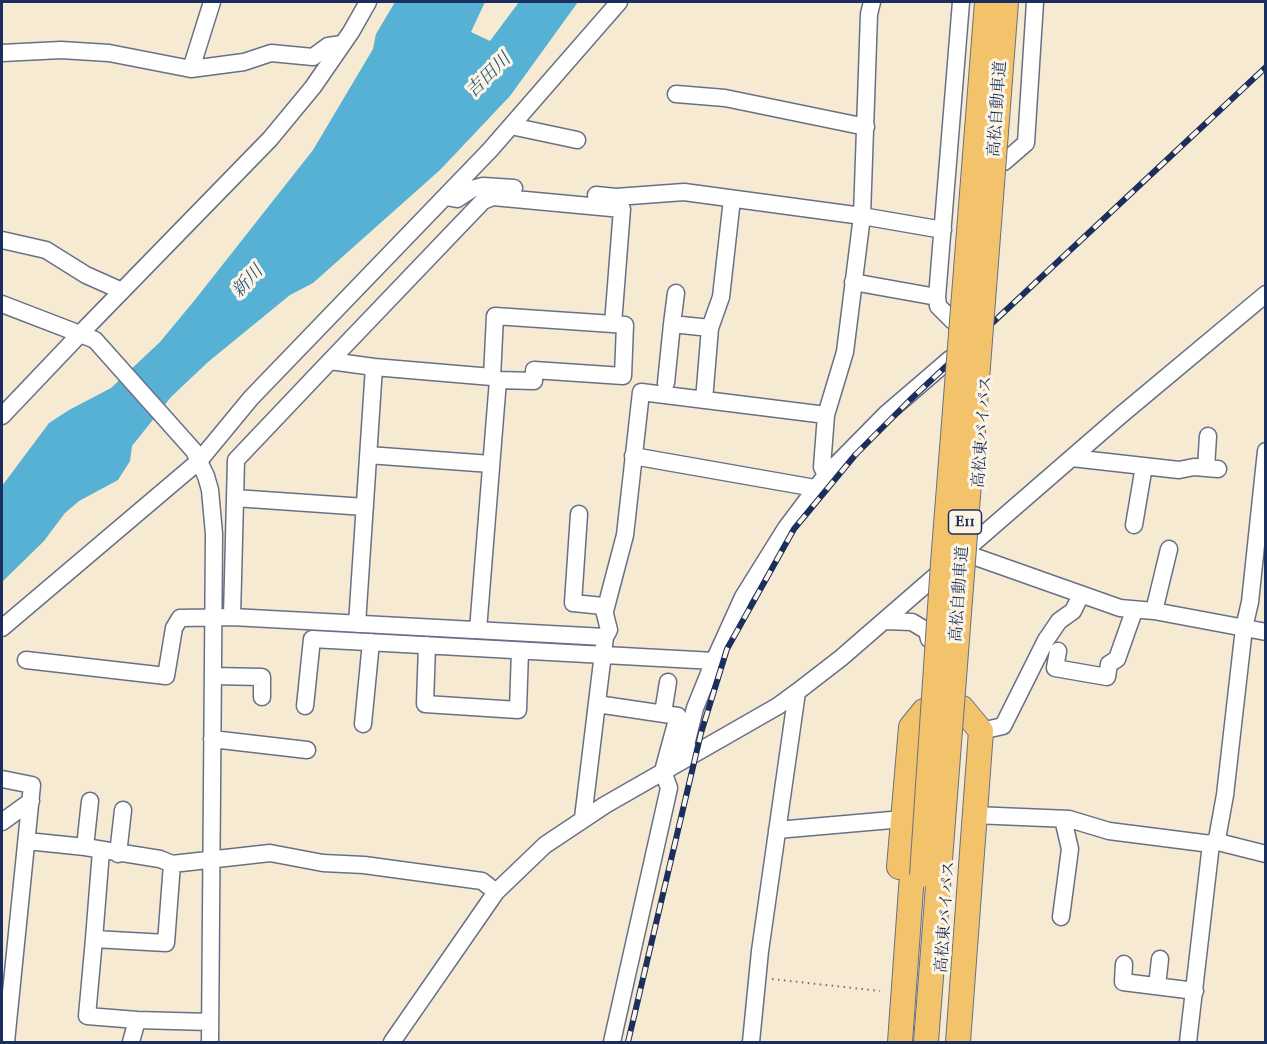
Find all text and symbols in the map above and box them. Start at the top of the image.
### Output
water label: 吉田川 [462,49,516,103]
street label: 高松自動車道 [985,60,1011,158]
water label: 新川 [228,261,268,303]
street label: 高松東バイパス [970,375,996,489]
road number: E11 [948,510,982,534]
street label: 高松自動車道 [947,545,973,643]
street label: 高松東バイパス [933,860,959,974]

